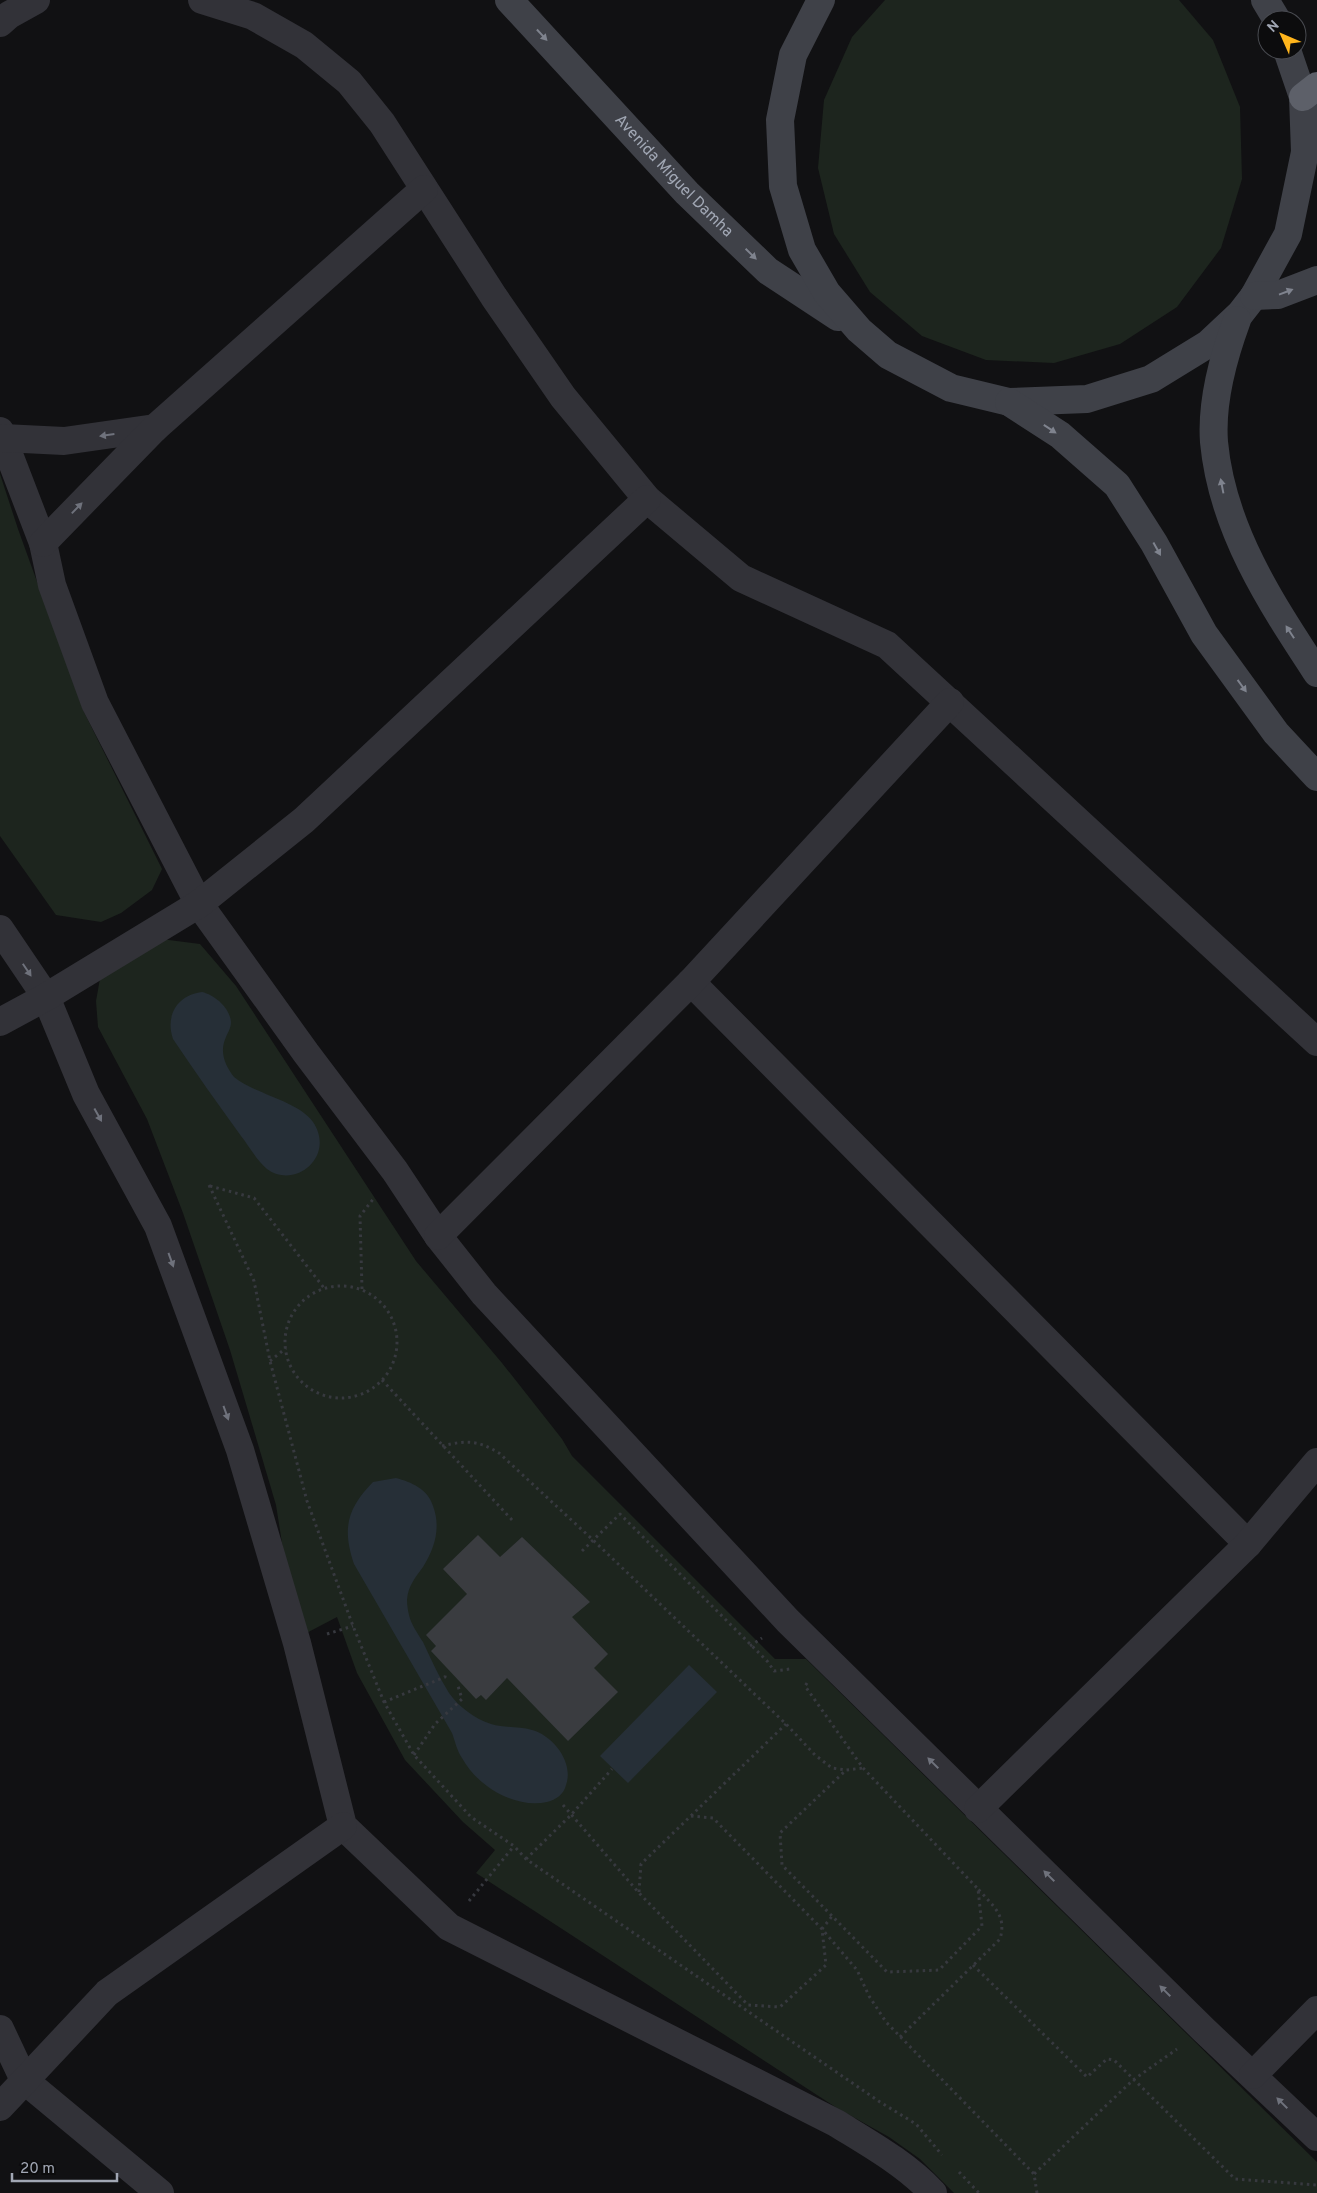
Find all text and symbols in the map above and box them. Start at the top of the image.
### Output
north arrow [1257,10,1307,60]
text: N [1264,17,1283,36]
one-way arrow [536,29,548,41]
street label: Avenida Miguel Damha [610,110,737,242]
one-way arrow [744,248,756,260]
one-way arrow [1279,288,1294,296]
one-way arrow [1043,424,1057,434]
one-way arrow [99,431,115,439]
one-way arrow [1218,478,1226,493]
one-way arrow [71,503,83,515]
one-way arrow [1153,541,1161,556]
one-way arrow [1285,625,1295,639]
one-way arrow [1237,679,1247,693]
one-way arrow [22,963,32,977]
one-way arrow [94,1108,102,1123]
one-way arrow [168,1253,175,1268]
one-way arrow [223,1406,230,1421]
one-way arrow [927,1758,939,1770]
one-way arrow [1043,1871,1055,1883]
one-way arrow [1159,1985,1171,1997]
one-way arrow [1276,2098,1288,2110]
scale bar [12,2150,118,2182]
text: 20 m [20,2160,55,2179]

